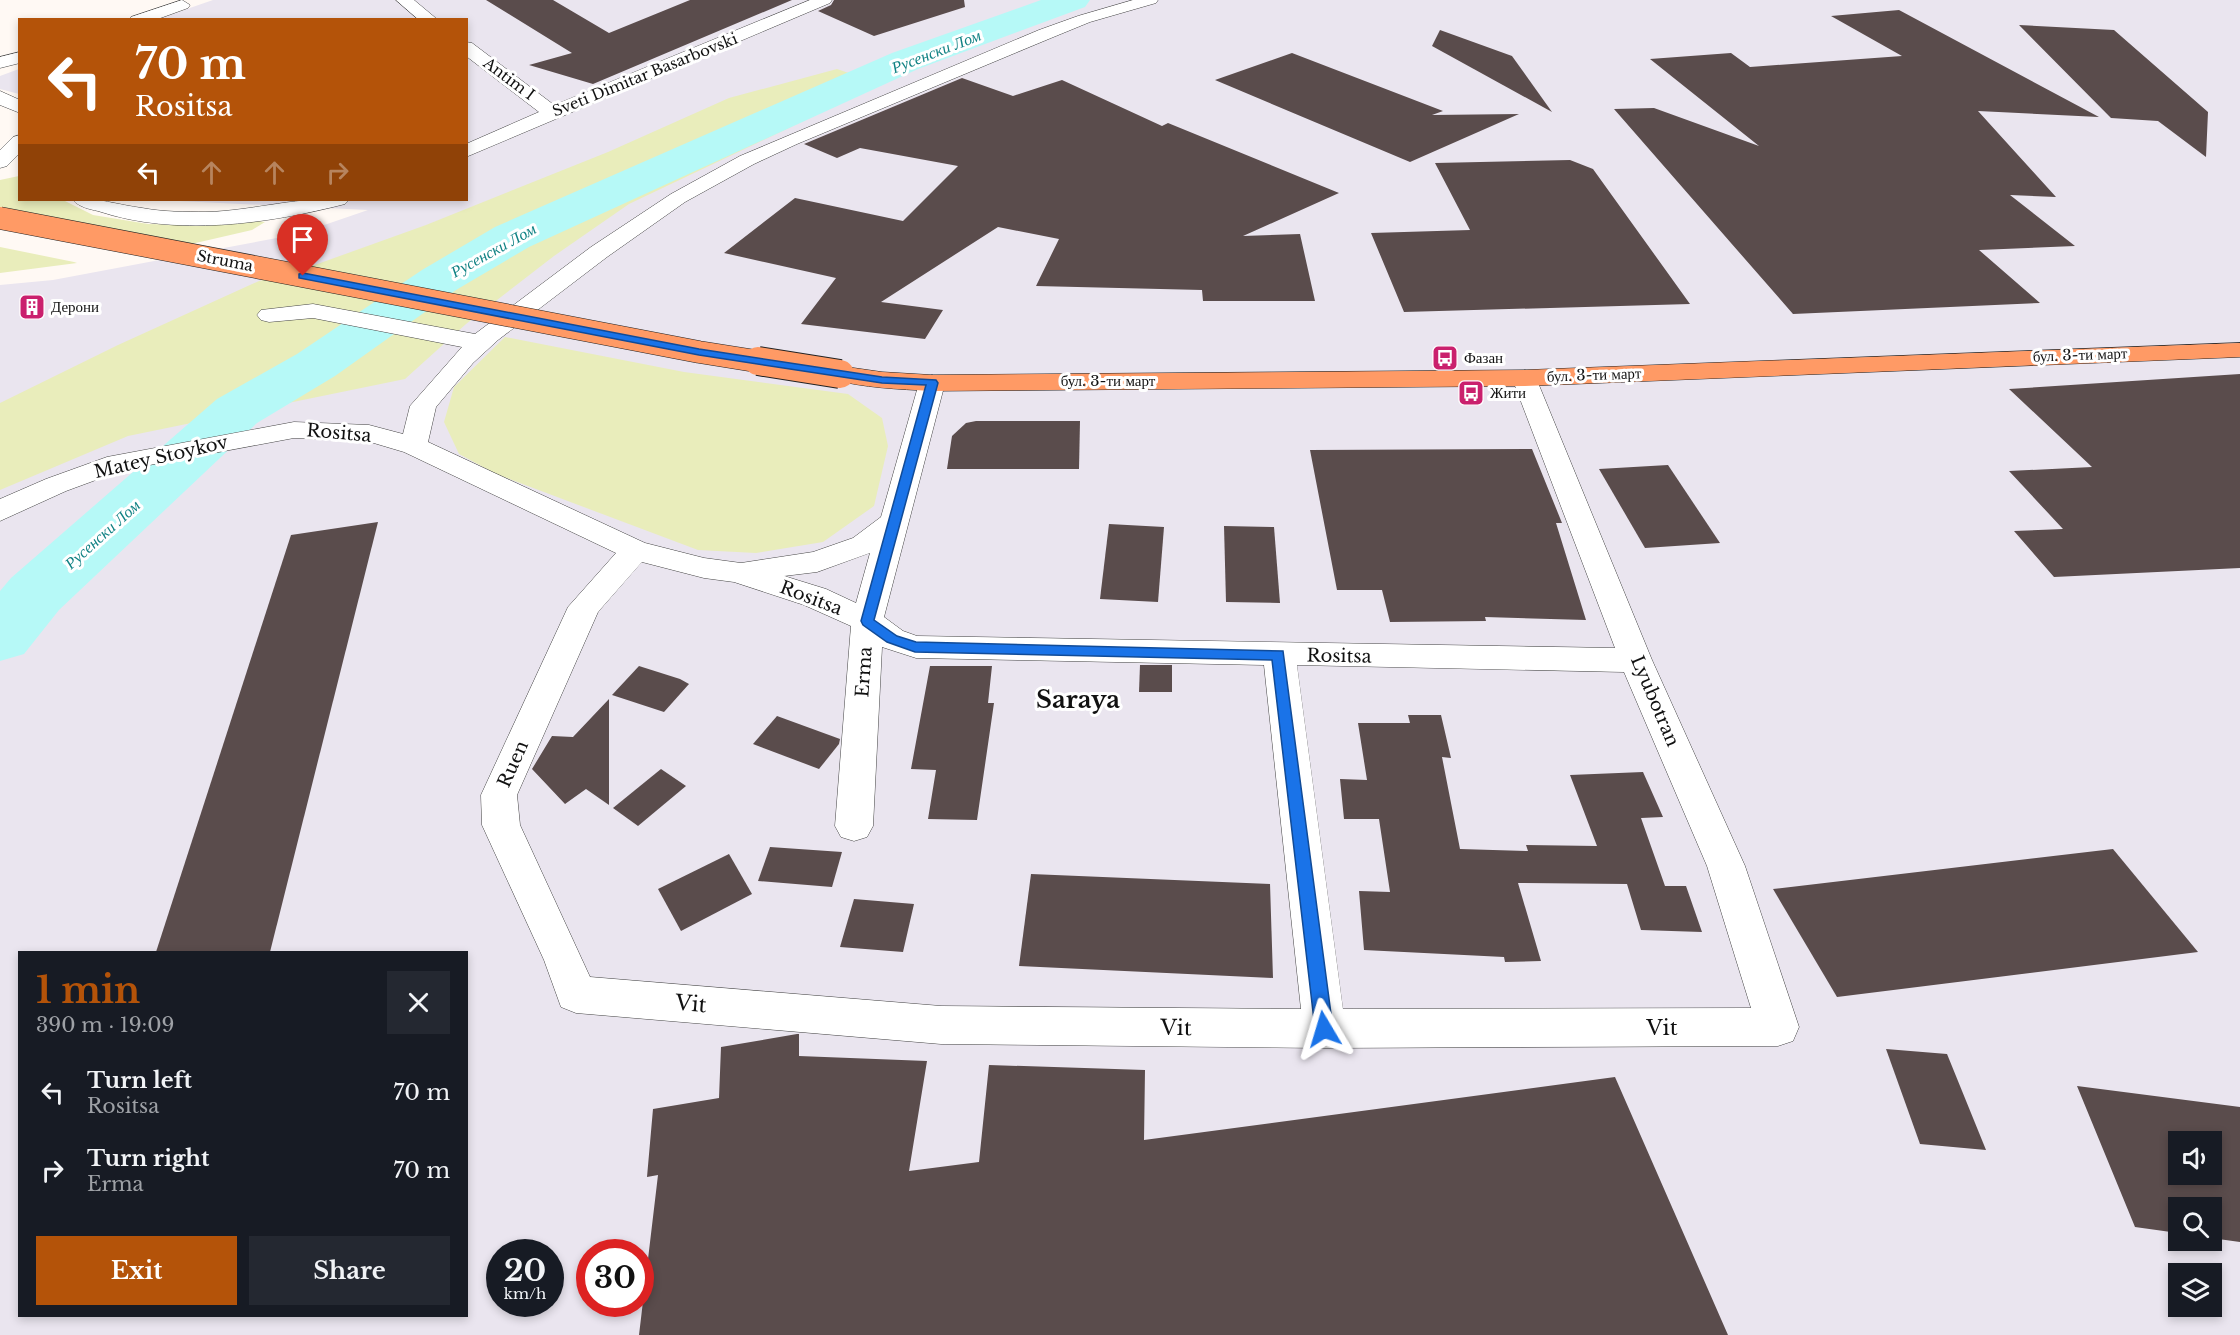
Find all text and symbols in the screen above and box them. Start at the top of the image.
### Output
water label: Русенски Лом [887,25,984,78]
street label: Sveti Dimitar Basarbovski [549,29,740,120]
text: 70 m [135,38,246,90]
icon: left [36,42,114,120]
street label: Antim I [479,53,539,104]
text: Rositsa [135,90,233,123]
icon: left [132,156,165,189]
icon: ahead [195,156,228,189]
icon: ahead [258,156,291,189]
icon: right [321,156,354,189]
pin [277,214,328,276]
water label: Русенски Лом [446,218,539,282]
icon: arrive [286,223,319,256]
street label: Struma [195,246,255,275]
building icon: Дерони [17,292,47,322]
place label: Дерони [51,297,99,316]
bus stop icon: Фазан [1430,343,1460,373]
street label: бул. 3-ти март [2032,343,2128,366]
place label: Фазан [1464,348,1503,367]
street label: бул. 3-ти март [1546,363,1642,386]
street label: бул. 3-ти март [1061,371,1156,390]
bus stop icon: Жити [1456,378,1486,408]
place label: Жити [1490,383,1526,402]
street label: Rositsa [306,419,372,447]
street label: Matey Stoykov [92,431,230,483]
water label: Русенски Лом [60,495,144,574]
street label: Rositsa [777,576,845,620]
street label: Rositsa [1306,644,1372,668]
street label: Erma [851,646,877,698]
street label: Lyubotran [1626,652,1684,750]
district label: Saraya [1036,685,1120,714]
street label: Ruen [493,737,533,791]
text: 1 min [36,968,140,1013]
button: close [387,971,450,1034]
street label: Vit [673,990,708,1018]
position arrow [1292,997,1356,1061]
text: 390 m · 19:09 [36,1013,174,1037]
street label: Vit [1159,1015,1192,1041]
street label: Vit [1645,1015,1678,1041]
text: Turn left [87,1067,192,1094]
icon: left [36,1076,69,1109]
text: 70 m [393,1079,450,1106]
text: Rositsa [87,1094,159,1118]
map controls [2168,1131,2222,1317]
button: sound [2168,1131,2222,1185]
text: Turn right [87,1145,209,1172]
icon: right [36,1154,69,1187]
text: 70 m [393,1157,450,1184]
text: Erma [87,1172,144,1196]
button: search [2168,1197,2222,1251]
button: Exit [36,1236,237,1305]
button: Share [249,1236,450,1305]
speed limit sign: 30 [576,1239,654,1317]
text: 20 [504,1252,546,1289]
button: layers [2168,1263,2222,1317]
text: km/h [504,1284,546,1303]

